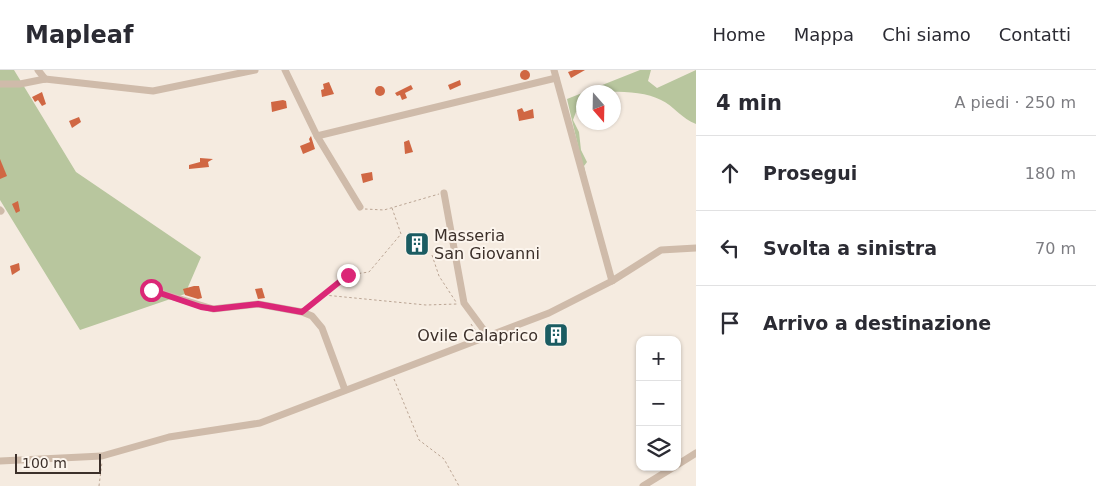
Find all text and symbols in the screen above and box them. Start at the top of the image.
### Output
text: Mapleaf [25,21,133,49]
text: Home [713,24,766,45]
text: Mappa [794,24,854,45]
text: Chi siamo [882,24,971,45]
text: Contatti [999,24,1071,45]
north arrow [576,85,621,130]
text: 4 min [716,91,782,115]
text: A piedi · 250 m [954,93,1076,112]
icon: ahead [716,159,744,187]
text: Prosegui [763,162,857,184]
text: 180 m [1025,164,1076,183]
place label: Masseria San Giovanni [434,226,540,263]
building icon: Masseria San Giovanni [404,231,430,257]
icon: left [716,234,744,262]
text: Svolta a sinistra [763,237,937,259]
text: 70 m [1035,239,1076,258]
route end [337,264,360,287]
route start [140,279,163,302]
icon: arrive [716,309,744,337]
text: Arrivo a destinazione [763,312,991,334]
building icon: Ovile Calaprico [543,322,569,348]
place label: Ovile Calaprico [417,326,538,345]
map controls [636,336,681,471]
button: + [636,336,681,381]
button: − [636,381,681,426]
button: layers [636,426,681,471]
scale bar [15,451,101,474]
text: 100 m [22,455,67,471]

